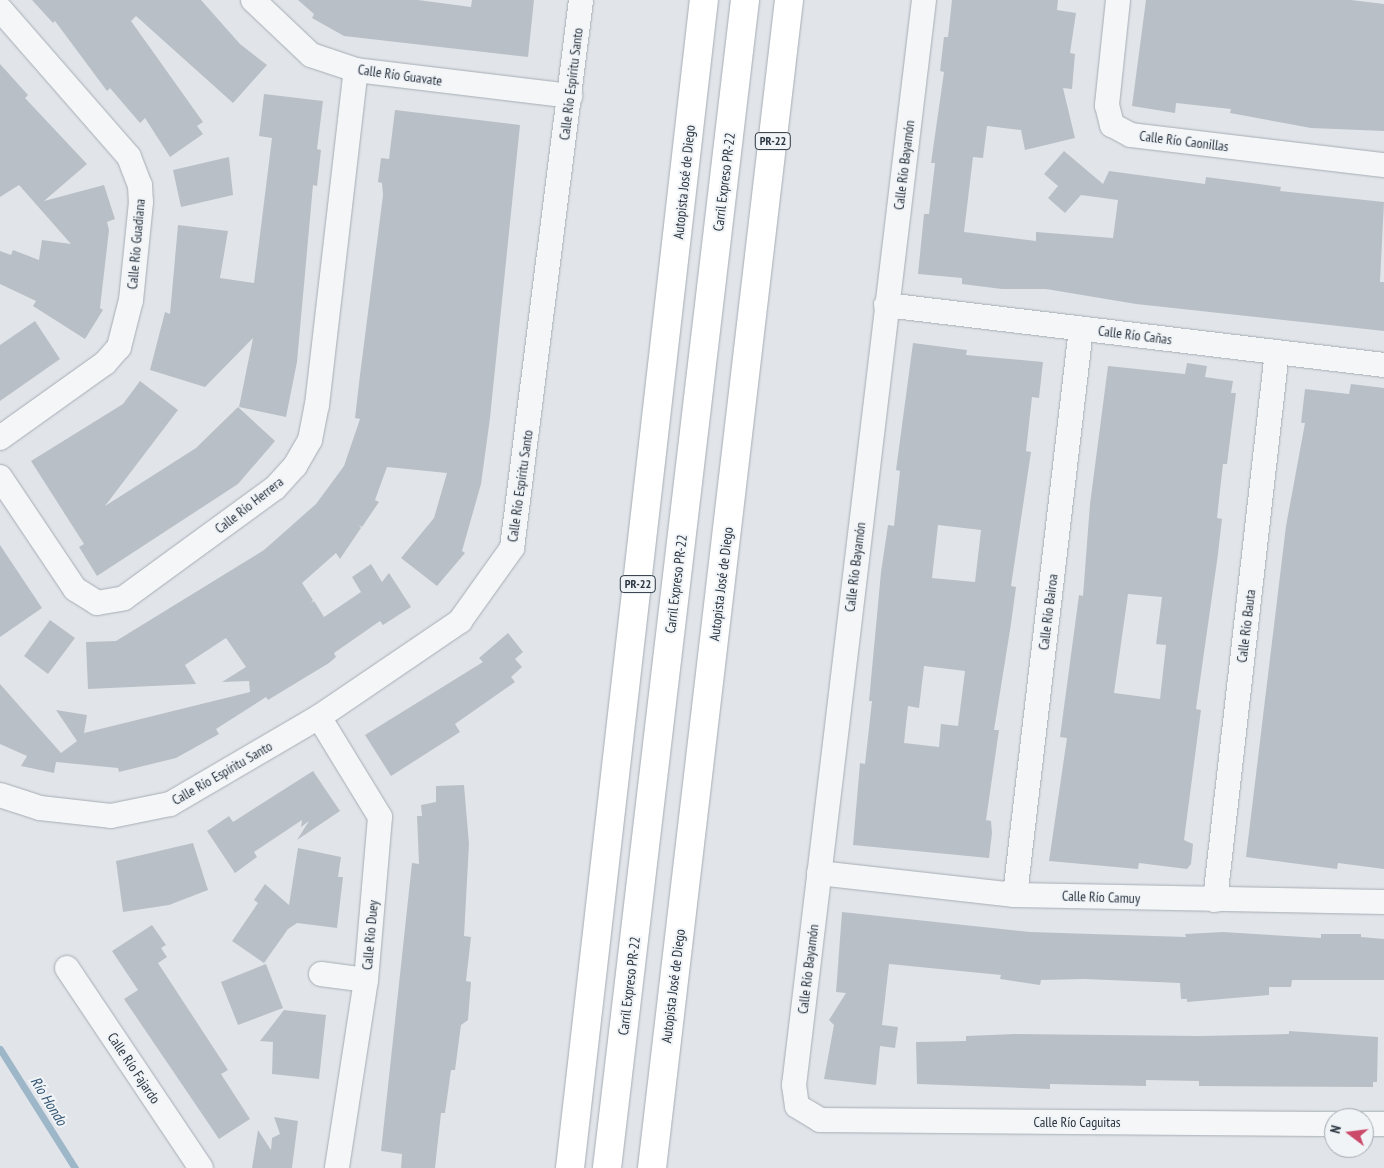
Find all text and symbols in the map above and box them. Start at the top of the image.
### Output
street label: Calle Río Espíritu Santo [556,27,586,141]
street label: Calle Río Guavate [357,61,443,89]
street label: Calle Río Bayamón [890,119,918,211]
street label: Autopista José de Diego [670,124,698,240]
street label: Calle Río Caonillas [1138,127,1230,155]
street label: Carril Expreso PR-22 [710,132,738,232]
road number: PR-22 [754,132,792,150]
street label: Calle Río Guadiana [124,198,148,290]
street label: Calle Río Cañas [1097,322,1173,348]
street label: Calle Río Espíritu Santo [504,429,536,543]
street label: Calle Río Herrera [211,473,287,537]
street label: Calle Río Bayamón [841,521,869,613]
street label: Autopista José de Diego [706,526,736,642]
street label: Carril Expreso PR-22 [662,534,690,634]
street label: Calle Río Bairoa [1035,573,1061,651]
road number: PR-22 [619,574,657,594]
street label: Calle Río Bauta [1233,588,1259,664]
street label: Calle Río Espíritu Santo [169,737,275,809]
street label: Calle Río Camuy [1062,887,1140,907]
street label: Calle Río Duey [359,899,381,971]
street label: Calle Río Bayamón [794,923,822,1015]
street label: Autopista José de Diego [658,928,688,1044]
street label: Carril Expreso PR-22 [615,936,643,1036]
street label: Calle Río Fajardo [104,1029,164,1107]
water label: Río Hondo [27,1073,71,1129]
north arrow [1324,1108,1374,1158]
street label: Calle Río Caguitas [1033,1114,1121,1130]
text: N [1326,1123,1345,1135]

